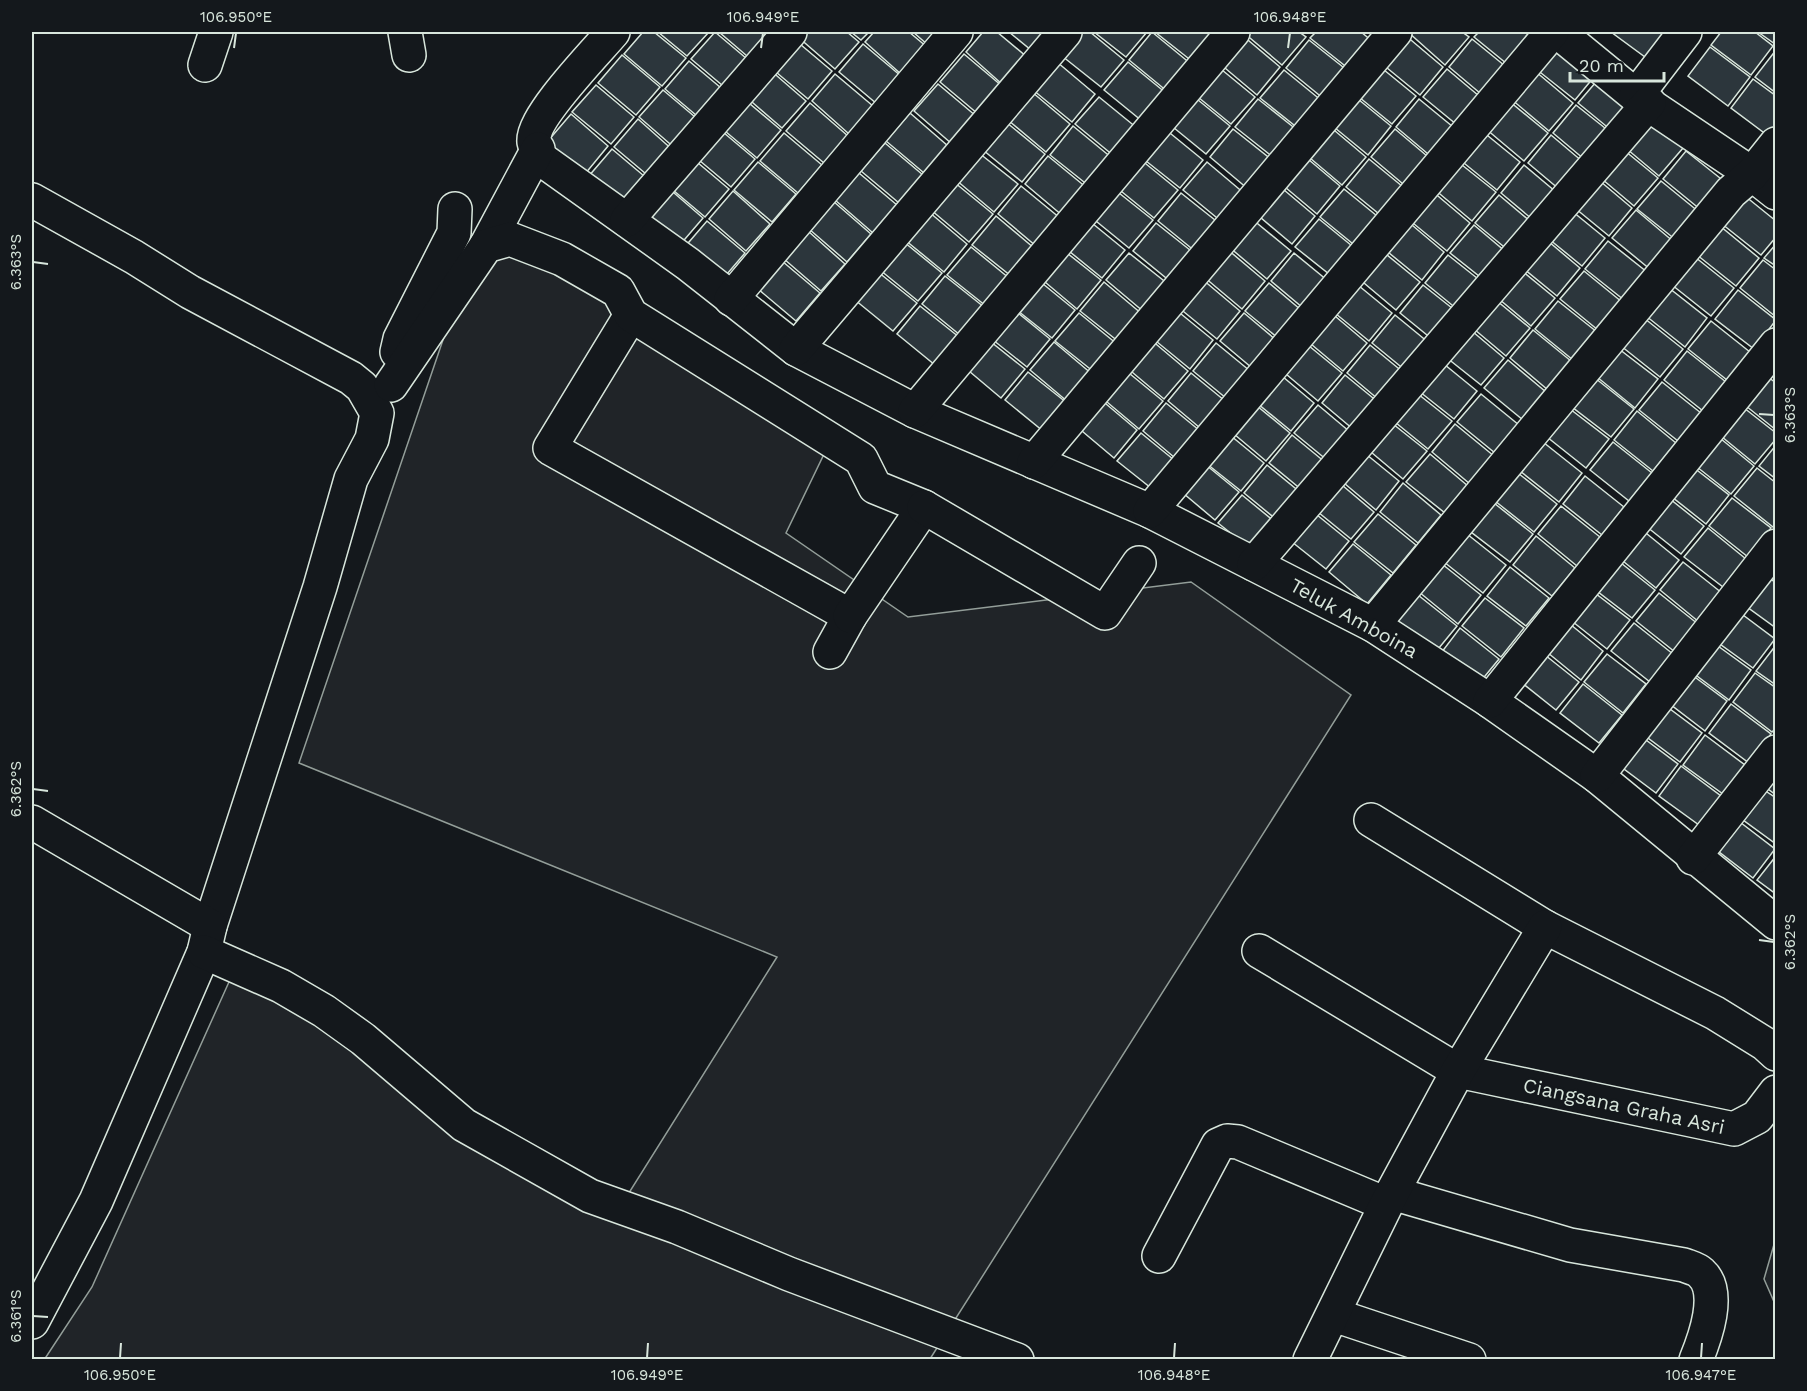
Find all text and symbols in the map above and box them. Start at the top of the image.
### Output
text: 106.950°E [200,8,272,26]
text: 106.949°E [727,8,799,26]
text: 106.948°E [1254,8,1326,26]
scale bar [1570,45,1664,83]
text: 20 m [1579,55,1624,76]
text: 6.363°S [7,234,25,290]
text: 6.363°S [1781,387,1799,443]
street label: Teluk Amboina [1286,573,1422,663]
text: 6.362°S [7,761,25,817]
text: 6.362°S [1781,914,1799,970]
street label: Ciangsana Graha Asri [1521,1073,1727,1139]
text: 6.361°S [7,1289,25,1343]
text: 106.950°E [84,1366,156,1384]
text: 106.949°E [611,1366,683,1384]
text: 106.948°E [1138,1366,1210,1384]
text: 106.947°E [1666,1366,1736,1384]

